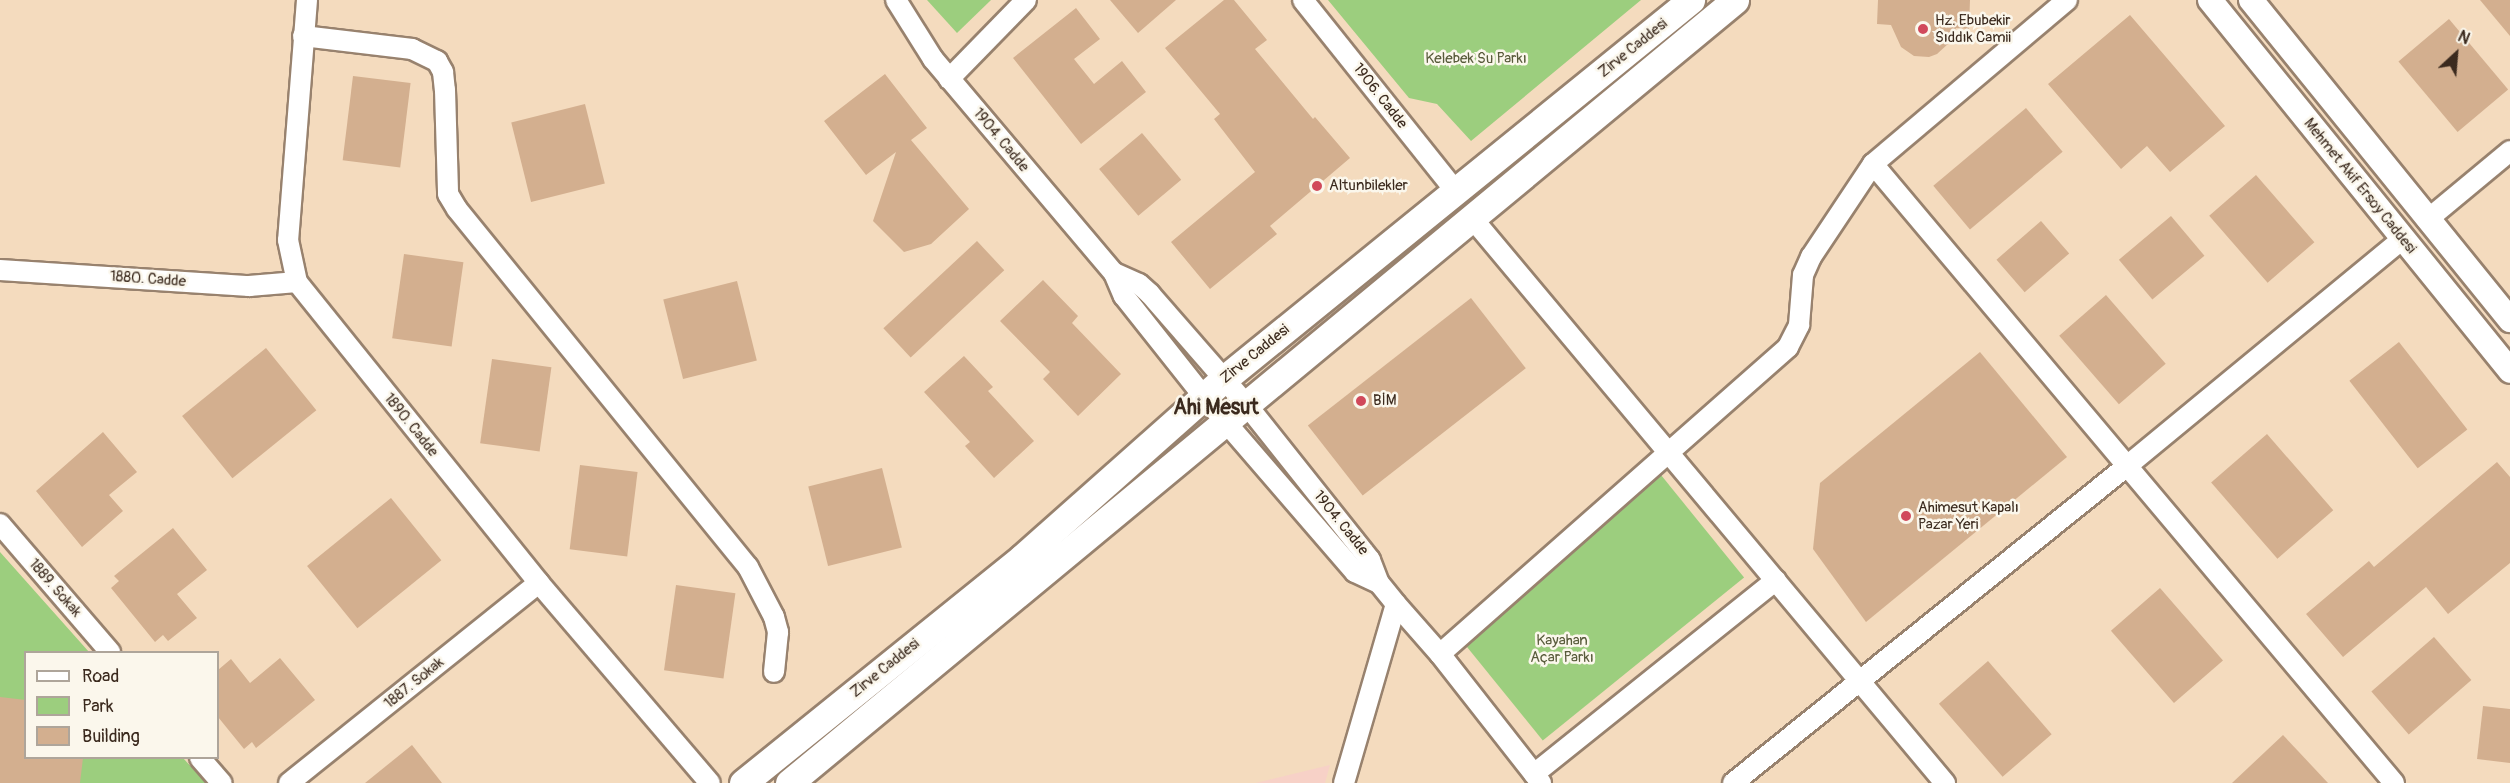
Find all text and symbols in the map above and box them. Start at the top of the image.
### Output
place label: Hz. Ebubekir Sıddık Camii [1935,11,2011,46]
street label: Zirve Caddesi [1595,15,1671,81]
marker: Hz. Ebubekir Sıddık Camii [1916,22,1930,36]
north arrow [2426,24,2486,84]
text: N [2455,26,2473,49]
park label: Kelebek Su Parkı [1425,50,1527,68]
street label: 1906. Cadde [1349,60,1411,132]
street label: 1904. Cadde [969,105,1033,175]
street label: Mehmet Akif Ersoy Caddesi [2300,115,2420,257]
place label: Altunbilekler [1329,177,1408,195]
marker: Altunbilekler [1310,179,1324,193]
street label: 1880. Cadde [109,267,187,291]
street label: Zirve Caddesi [1217,321,1293,387]
street label: 1890. Cadde [380,390,442,460]
place label: BİM [1373,392,1397,410]
marker: BİM [1354,394,1368,408]
district label: Ahi Mesut [1173,395,1259,421]
street label: 1904. Cadde [1310,487,1372,559]
place label: Ahimesut Kapalı Pazar Yeri [1918,498,2019,533]
marker: Ahimesut Kapalı Pazar Yeri [1899,509,1913,523]
street label: 1889. Sokak [25,555,85,621]
park label: Kayahan Açar Parkı [1530,631,1594,666]
street label: Zirve Caddesi [847,635,923,701]
legend [24,651,219,759]
street label: 1887. Sokak [380,653,448,713]
text: Road [82,665,119,688]
text: Park [82,695,114,718]
text: Building [82,725,140,748]

